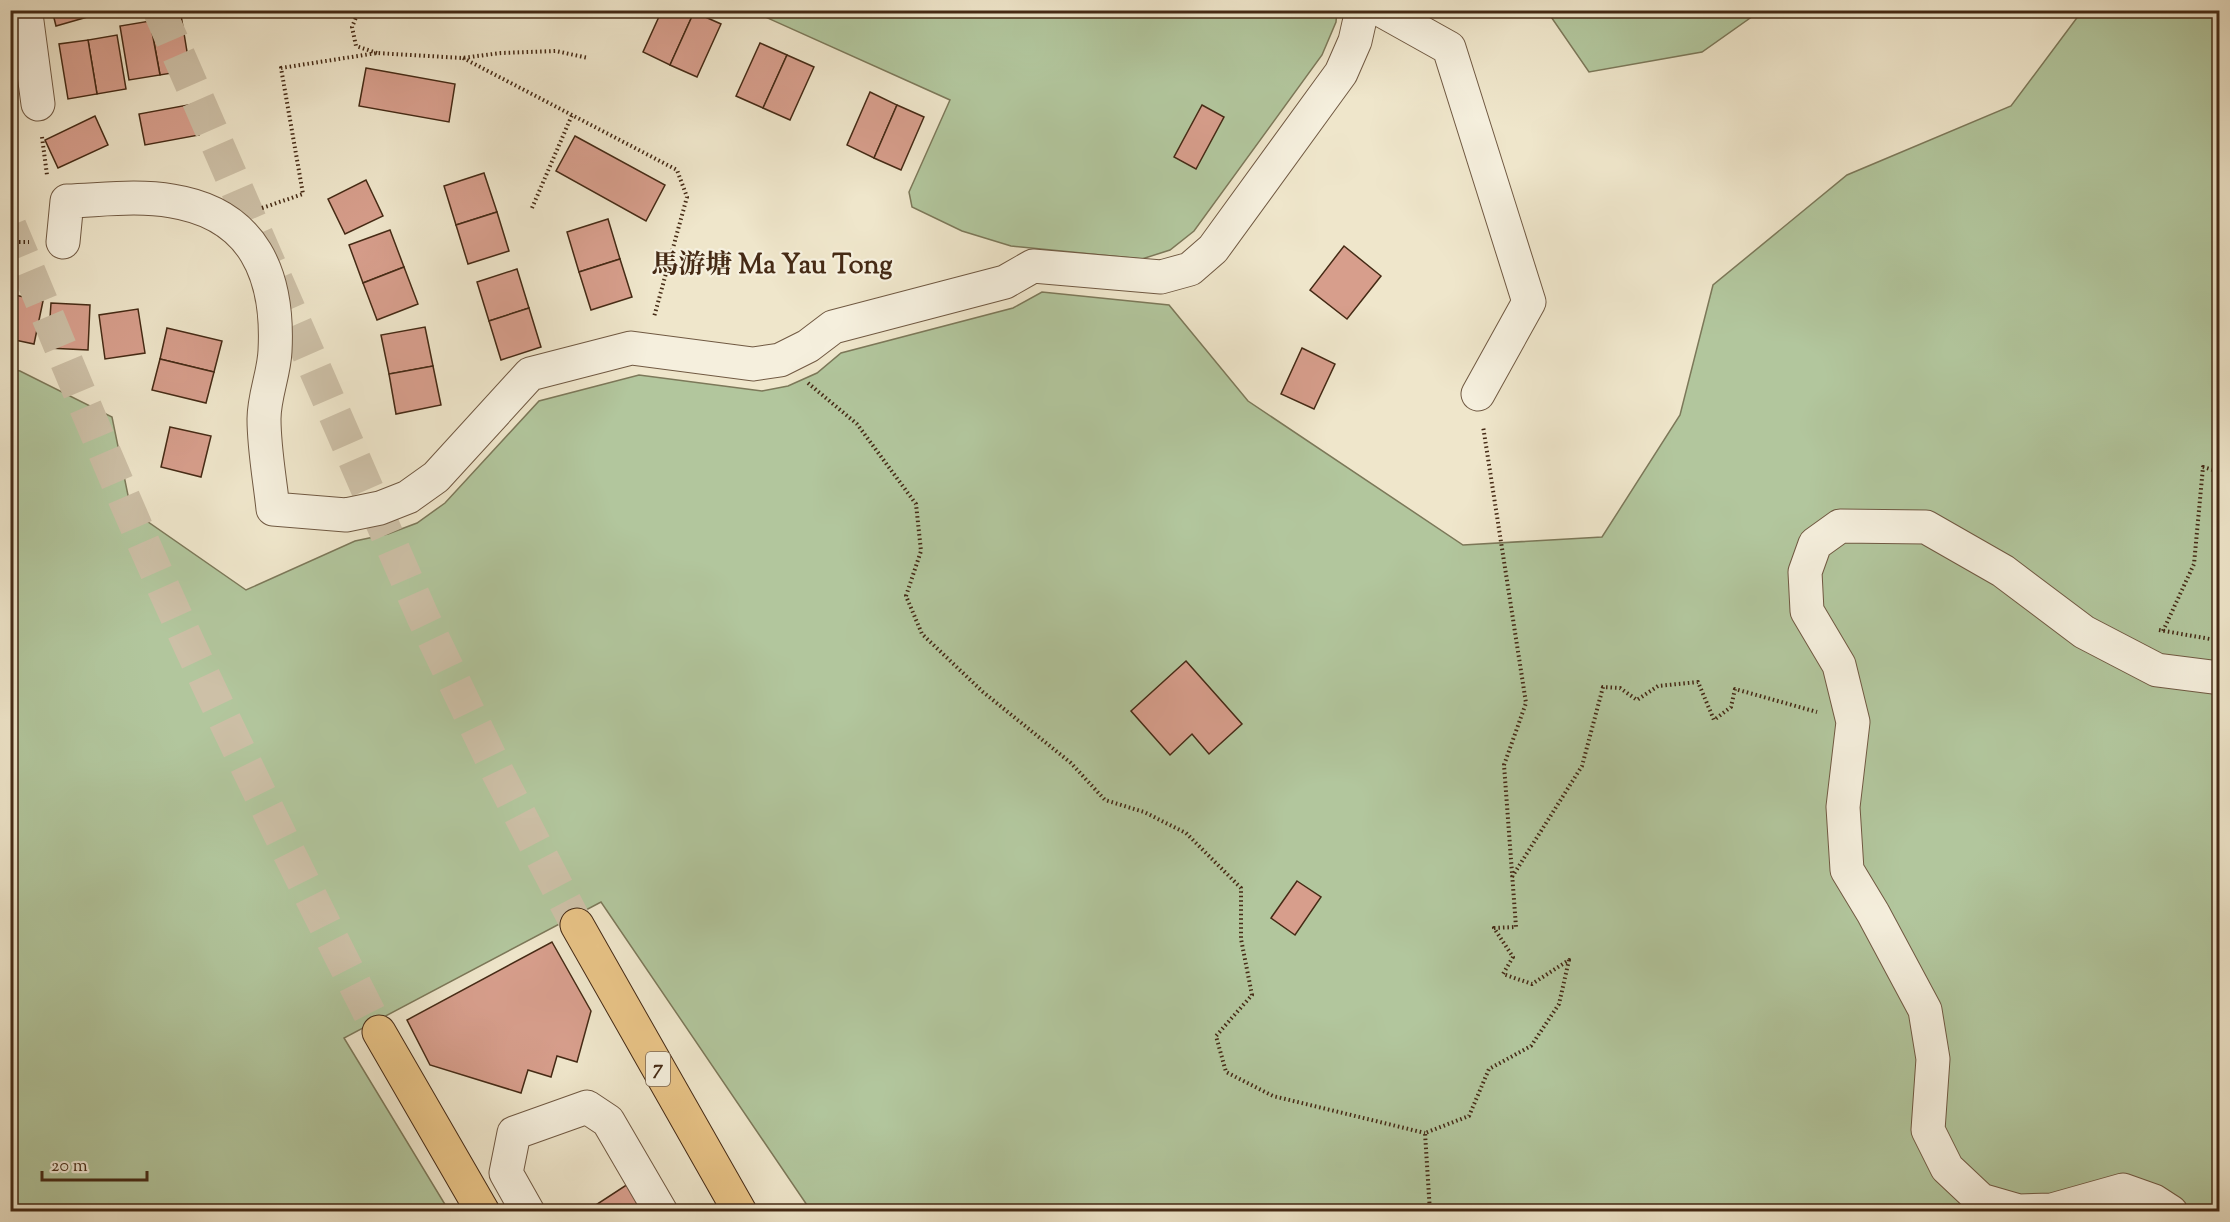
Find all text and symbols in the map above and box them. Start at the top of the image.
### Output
district label: 馬游塘 Ma Yau Tong [652,247,892,286]
road number: 7 [646,1052,670,1086]
scale bar [42,1144,147,1182]
text: 20 m [51,1154,88,1180]

